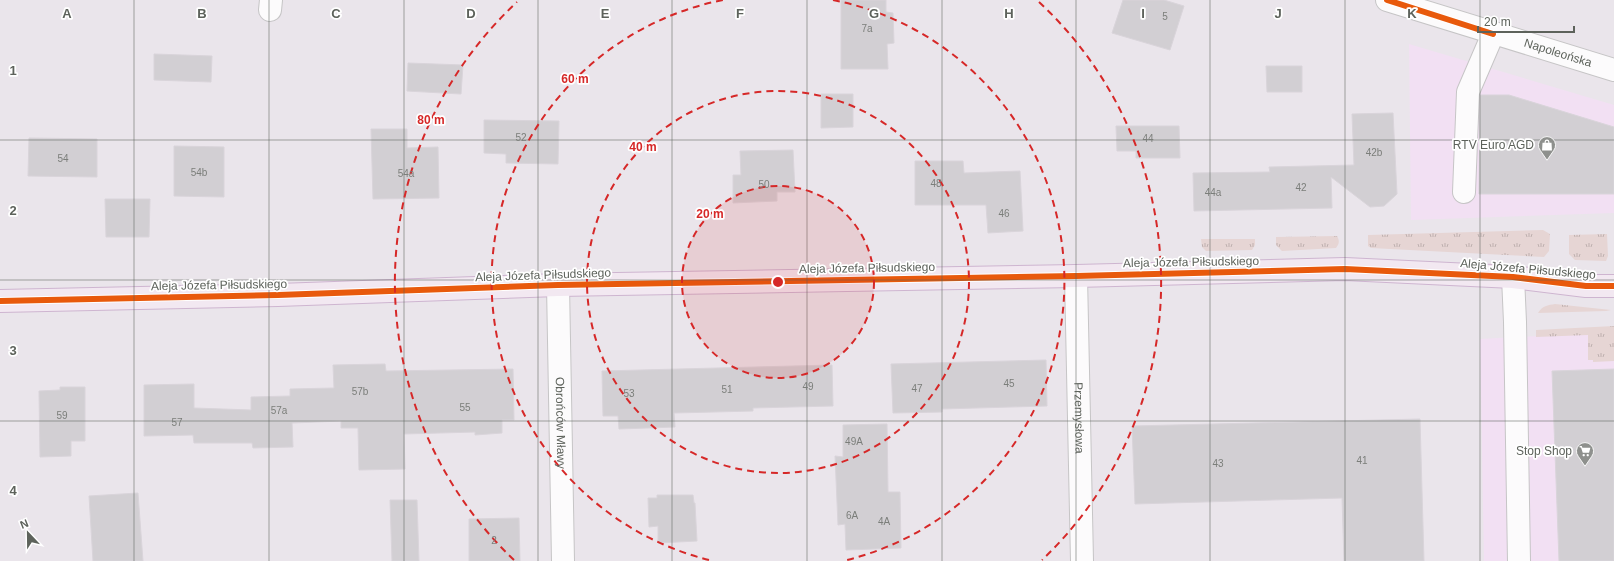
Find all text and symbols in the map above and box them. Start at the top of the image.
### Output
text: A [62,6,72,21]
text: B [197,6,207,21]
text: C [331,6,341,21]
text: D [466,6,476,21]
text: E [601,6,610,21]
text: F [736,6,744,21]
text: G [869,6,879,21]
text: H [1004,6,1014,21]
text: I [1141,6,1145,21]
text: J [1274,6,1282,21]
text: K [1407,6,1417,21]
scale bar [1478,8,1574,34]
house number: 5 [1162,11,1168,22]
text: 20 m [1484,15,1511,29]
house number: 7a [861,23,873,34]
street label: Napoleońska [1522,36,1594,70]
text: 1 [9,63,17,78]
text: 60 m [561,72,589,86]
text: 80 m [417,113,445,127]
house number: 52 [515,132,527,143]
house number: 44 [1142,133,1154,144]
shop icon: RTV Euro AGD [1537,135,1557,160]
place label: RTV Euro AGD [1453,138,1534,152]
text: 40 m [629,140,657,154]
house number: 42b [1366,147,1383,158]
house number: 54 [57,153,69,164]
house number: 54b [191,167,208,178]
house number: 54a [398,168,415,179]
house number: 48 [930,178,942,189]
house number: 50 [758,179,770,190]
house number: 42 [1295,182,1307,193]
house number: 44a [1205,187,1222,198]
text: 2 [9,203,17,218]
text: 20 m [696,207,724,221]
house number: 46 [998,208,1010,219]
street label: Aleja Józefa Piłsudskiego [1123,254,1259,270]
street label: Aleja Józefa Piłsudskiego [1460,256,1597,282]
street label: Aleja Józefa Piłsudskiego [799,260,935,276]
street label: Aleja Józefa Piłsudskiego [475,266,612,284]
centre of rings [771,275,785,289]
street label: Aleja Józefa Piłsudskiego [151,277,287,293]
text: 3 [9,343,17,358]
street label: Obrońców Mławy [553,377,568,469]
house number: 45 [1003,378,1015,389]
house number: 49 [802,381,814,392]
street label: Przemysłowa [1071,382,1087,454]
house number: 47 [911,383,923,394]
house number: 51 [721,384,733,395]
house number: 57b [352,386,369,397]
house number: 53 [623,388,635,399]
house number: 55 [459,402,471,413]
house number: 57a [271,405,288,416]
house number: 59 [56,410,68,421]
house number: 57 [171,417,183,428]
house number: 49A [845,436,863,447]
supermarket icon: Stop Shop [1575,441,1595,466]
place label: Stop Shop [1516,444,1572,458]
house number: 41 [1356,455,1368,466]
house number: 43 [1212,458,1224,469]
text: 4 [9,483,17,498]
house number: 6A [846,510,858,521]
north arrow [8,513,48,553]
house number: 4A [878,516,890,527]
text: N [18,517,30,531]
house number: 2 [491,535,497,546]

